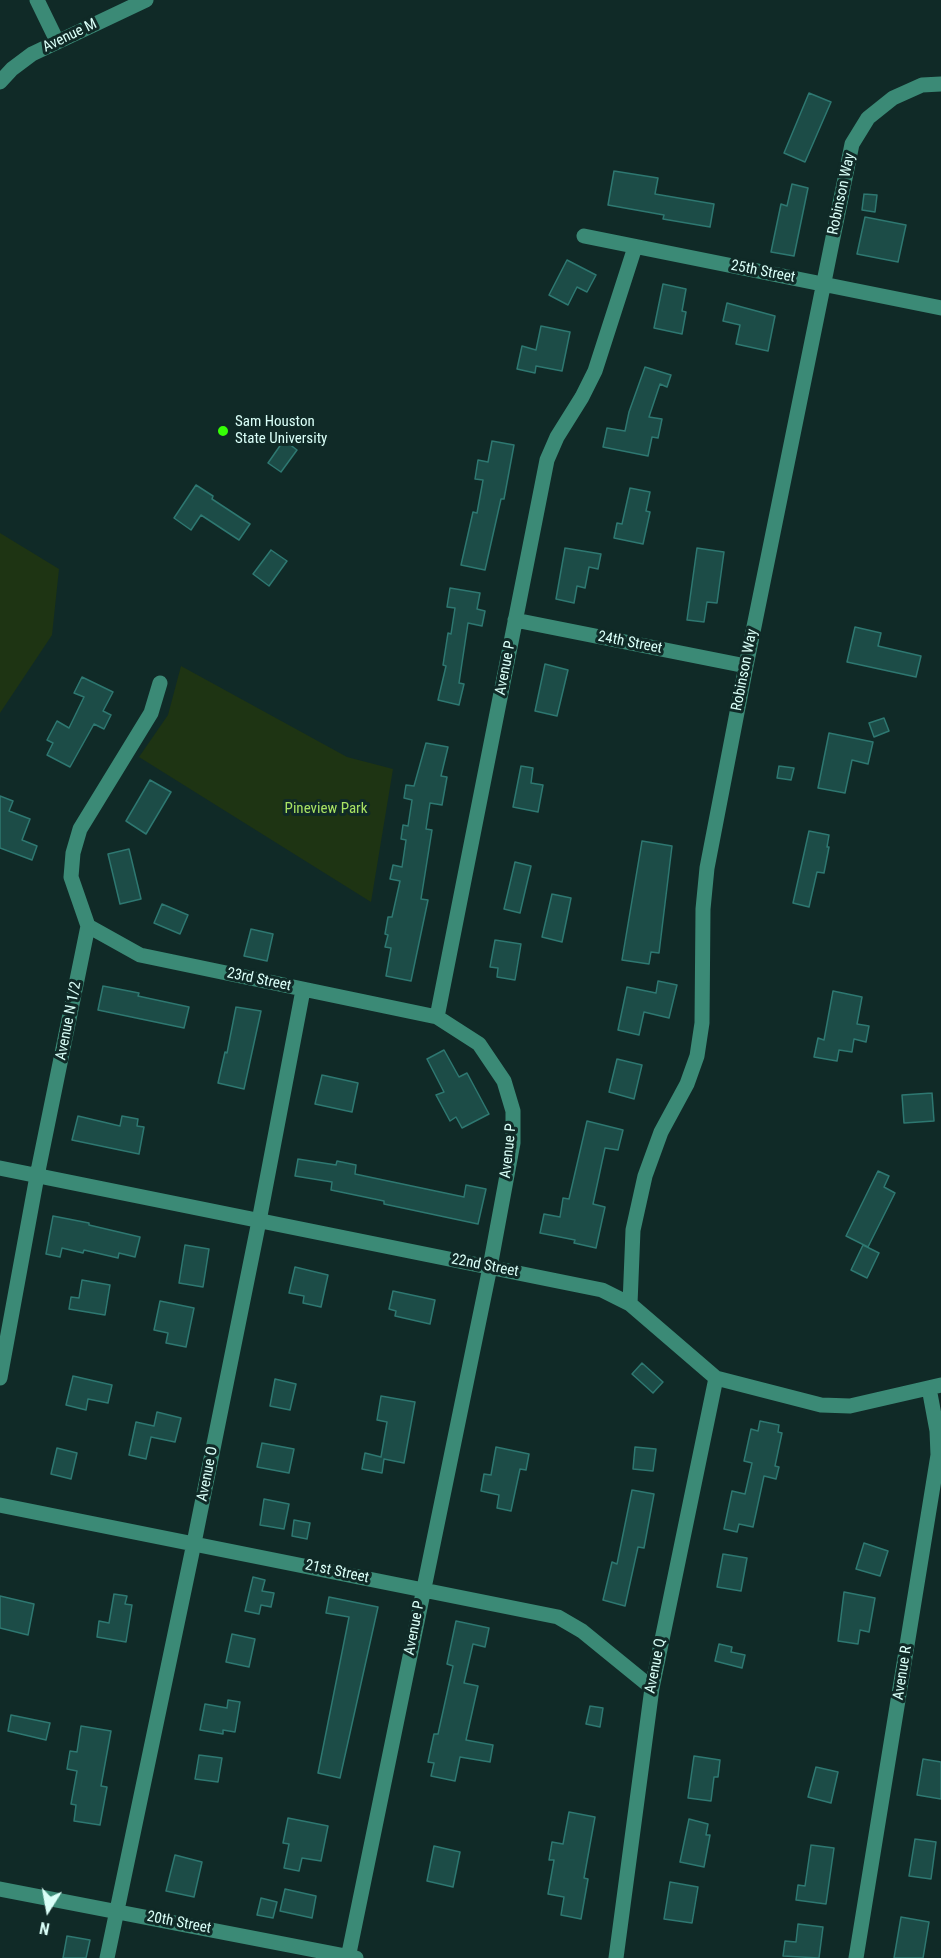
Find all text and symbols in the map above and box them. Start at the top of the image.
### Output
street label: Avenue M [40,15,100,57]
street label: Robinson Way [825,151,859,237]
street label: 25th Street [729,257,797,287]
place label: Sam Houston State University [235,413,327,448]
marker: Sam Houston State University [216,424,230,438]
street label: Robinson Way [728,627,762,713]
street label: 24th Street [596,628,664,658]
street label: Avenue P [492,639,520,697]
park label: Pineview Park [285,800,367,818]
street label: 23rd Street [225,964,293,996]
street label: Avenue N 1/2 [53,980,85,1062]
street label: Avenue P [497,1123,521,1179]
street label: 22nd Street [450,1251,520,1281]
street label: Avenue O [194,1445,222,1503]
street label: 21st Street [303,1556,371,1588]
street label: Avenue P [401,1599,429,1657]
street label: Avenue Q [642,1637,670,1695]
street label: Avenue R [890,1645,916,1701]
north arrow [18,1880,78,1940]
street label: 20th Street [145,1908,213,1938]
text: N [38,1918,51,1938]

